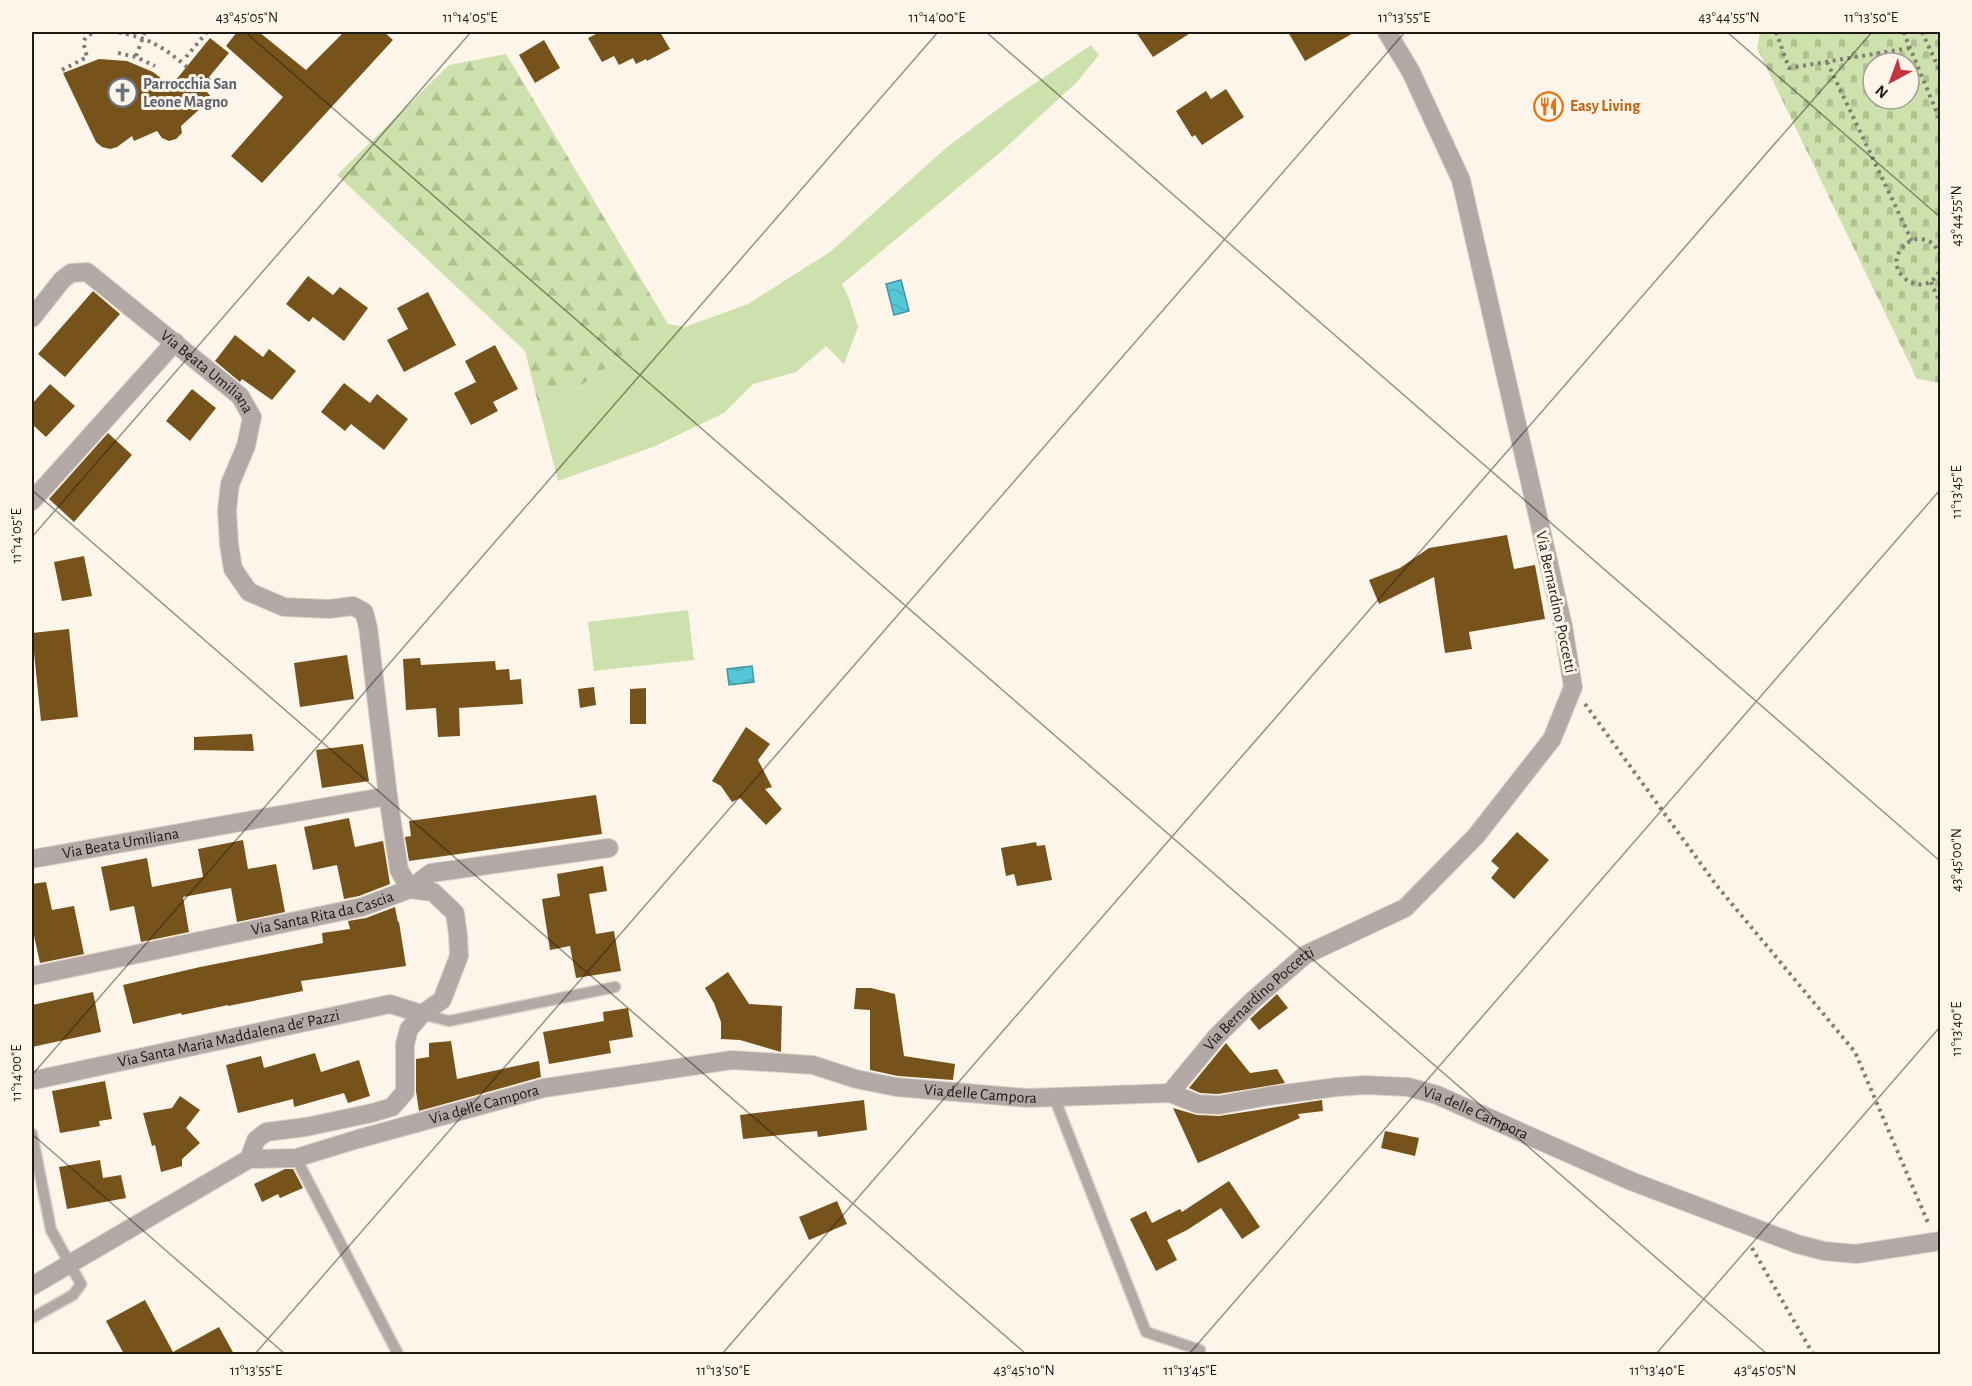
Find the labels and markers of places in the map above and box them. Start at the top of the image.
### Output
place label: Parrocchia San Leone Magno [143,76,237,110]
church icon: Parrocchia San Leone Magno [106,77,138,109]
restaurant icon: Easy Living [1533,90,1565,122]
place label: Easy Living [1570,98,1641,115]

